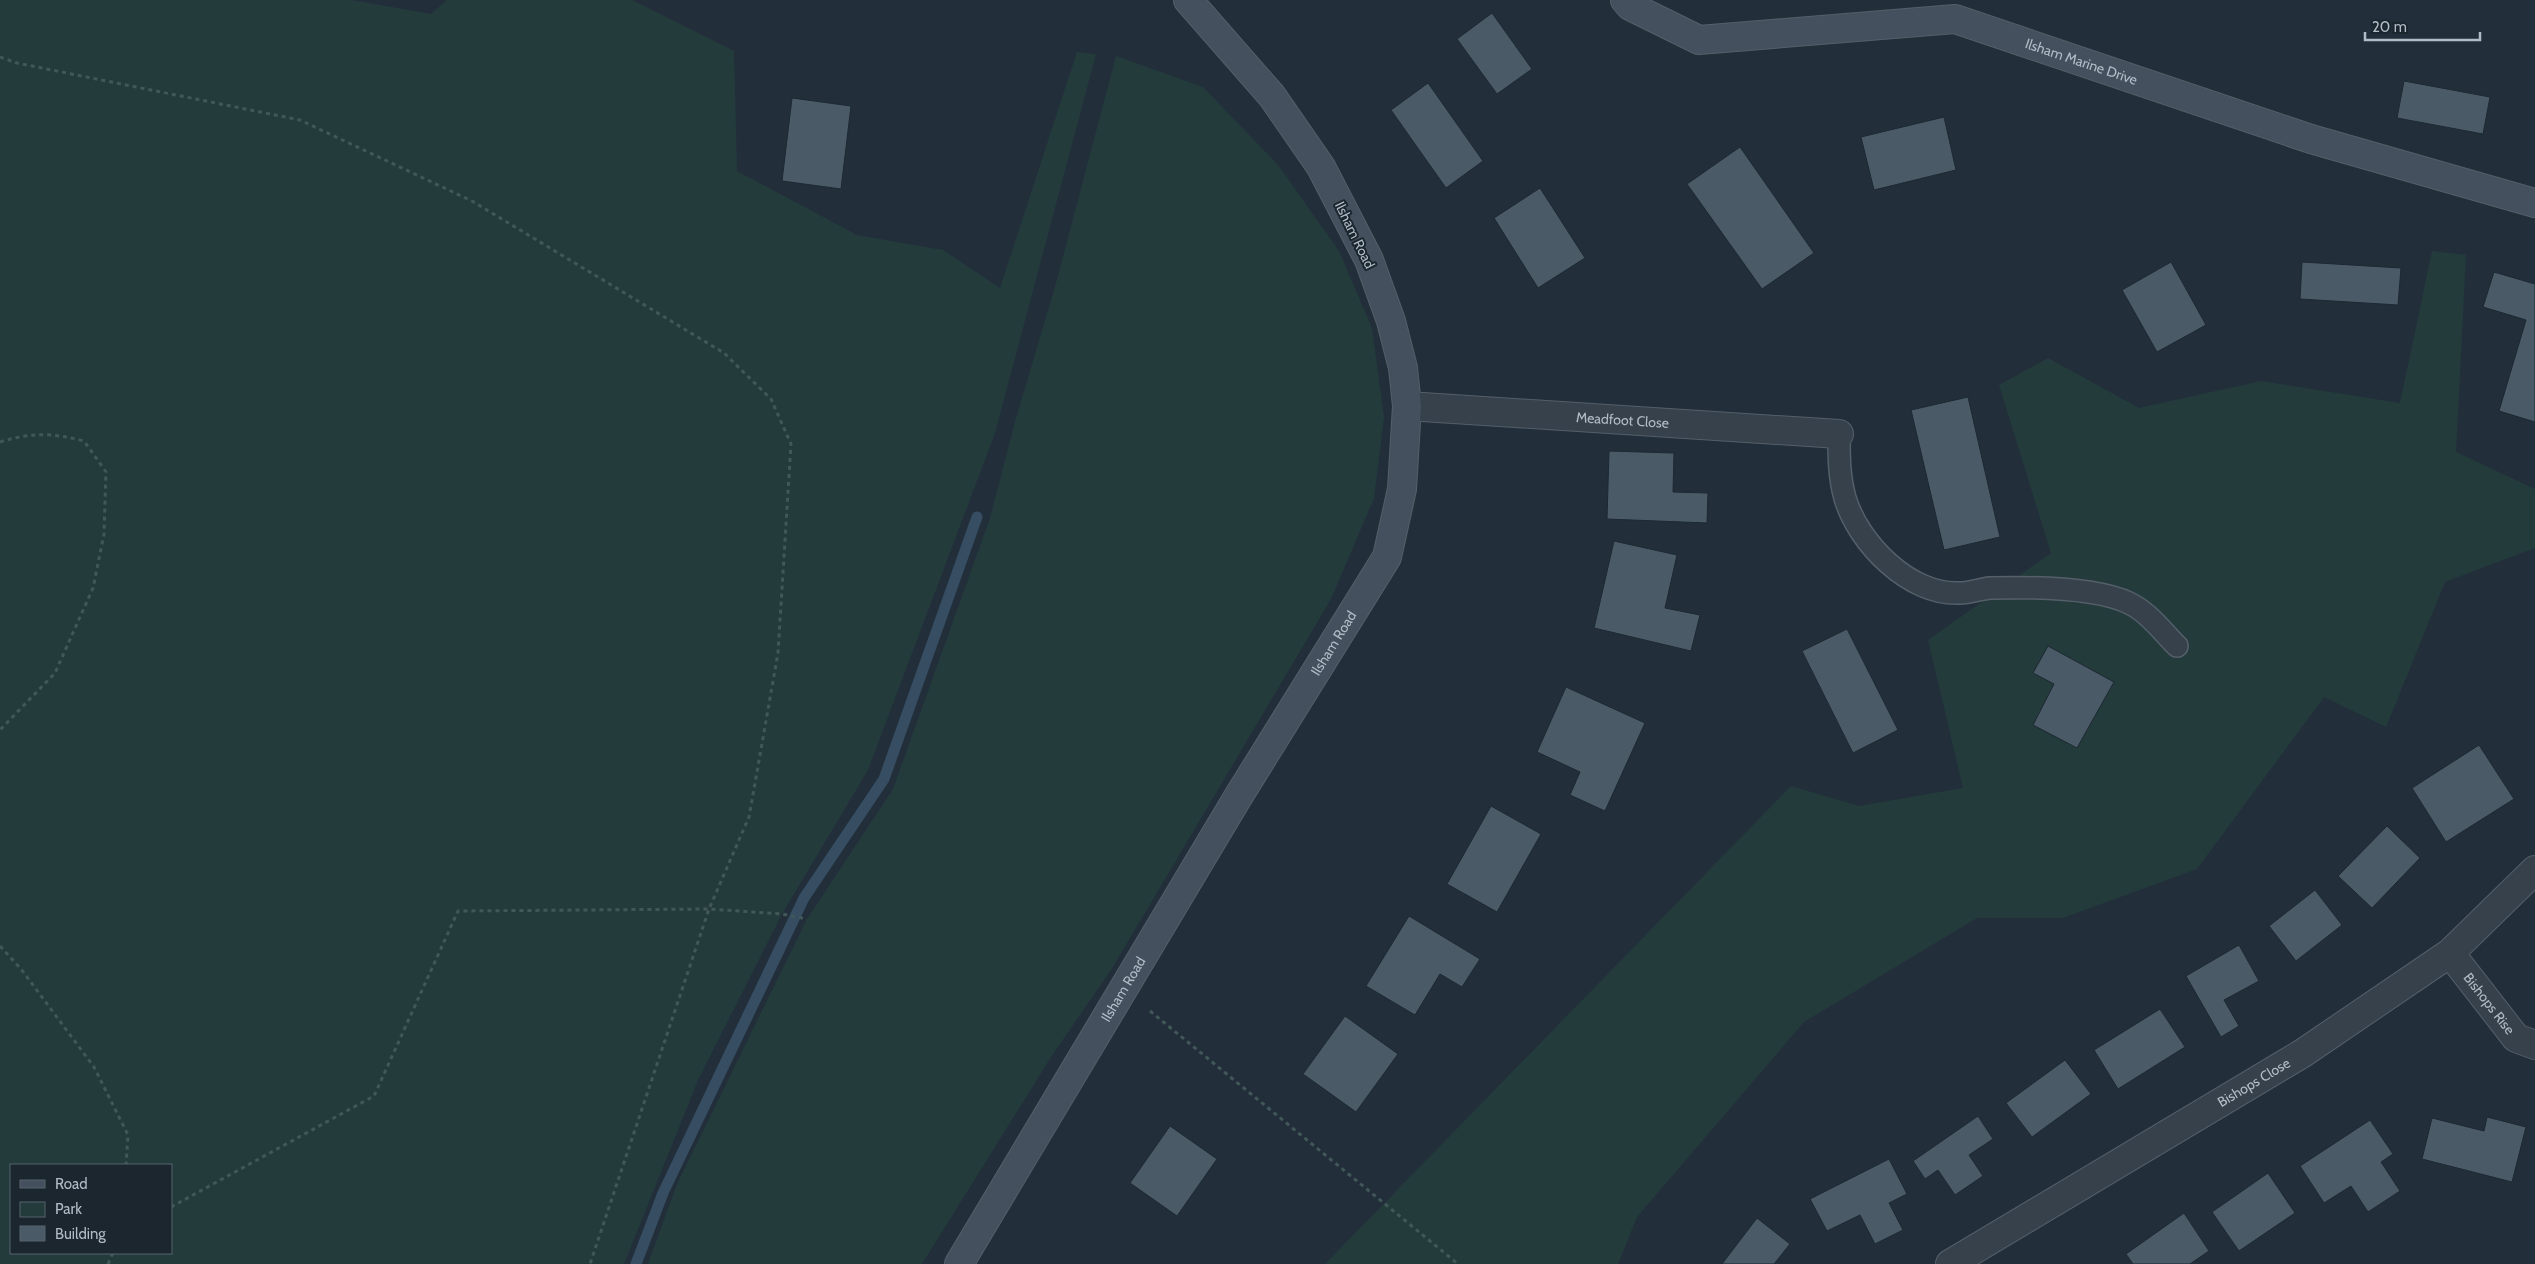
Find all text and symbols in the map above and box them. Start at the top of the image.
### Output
scale bar [2365,10,2480,42]
text: 20 m [2372,18,2407,36]
street label: Ilsham Marine Drive [2023,34,2140,89]
street label: Ilsham Road [1331,198,1379,272]
street label: Meadfoot Close [1576,408,1670,432]
street label: Ilsham Road [1307,608,1360,679]
street label: Ilsham Road [1097,953,1149,1025]
street label: Bishops Rise [2460,969,2519,1038]
street label: Bishops Close [2214,1054,2294,1111]
legend [10,1164,172,1254]
text: Road [55,1175,88,1193]
text: Park [55,1200,82,1218]
text: Building [55,1225,106,1243]

